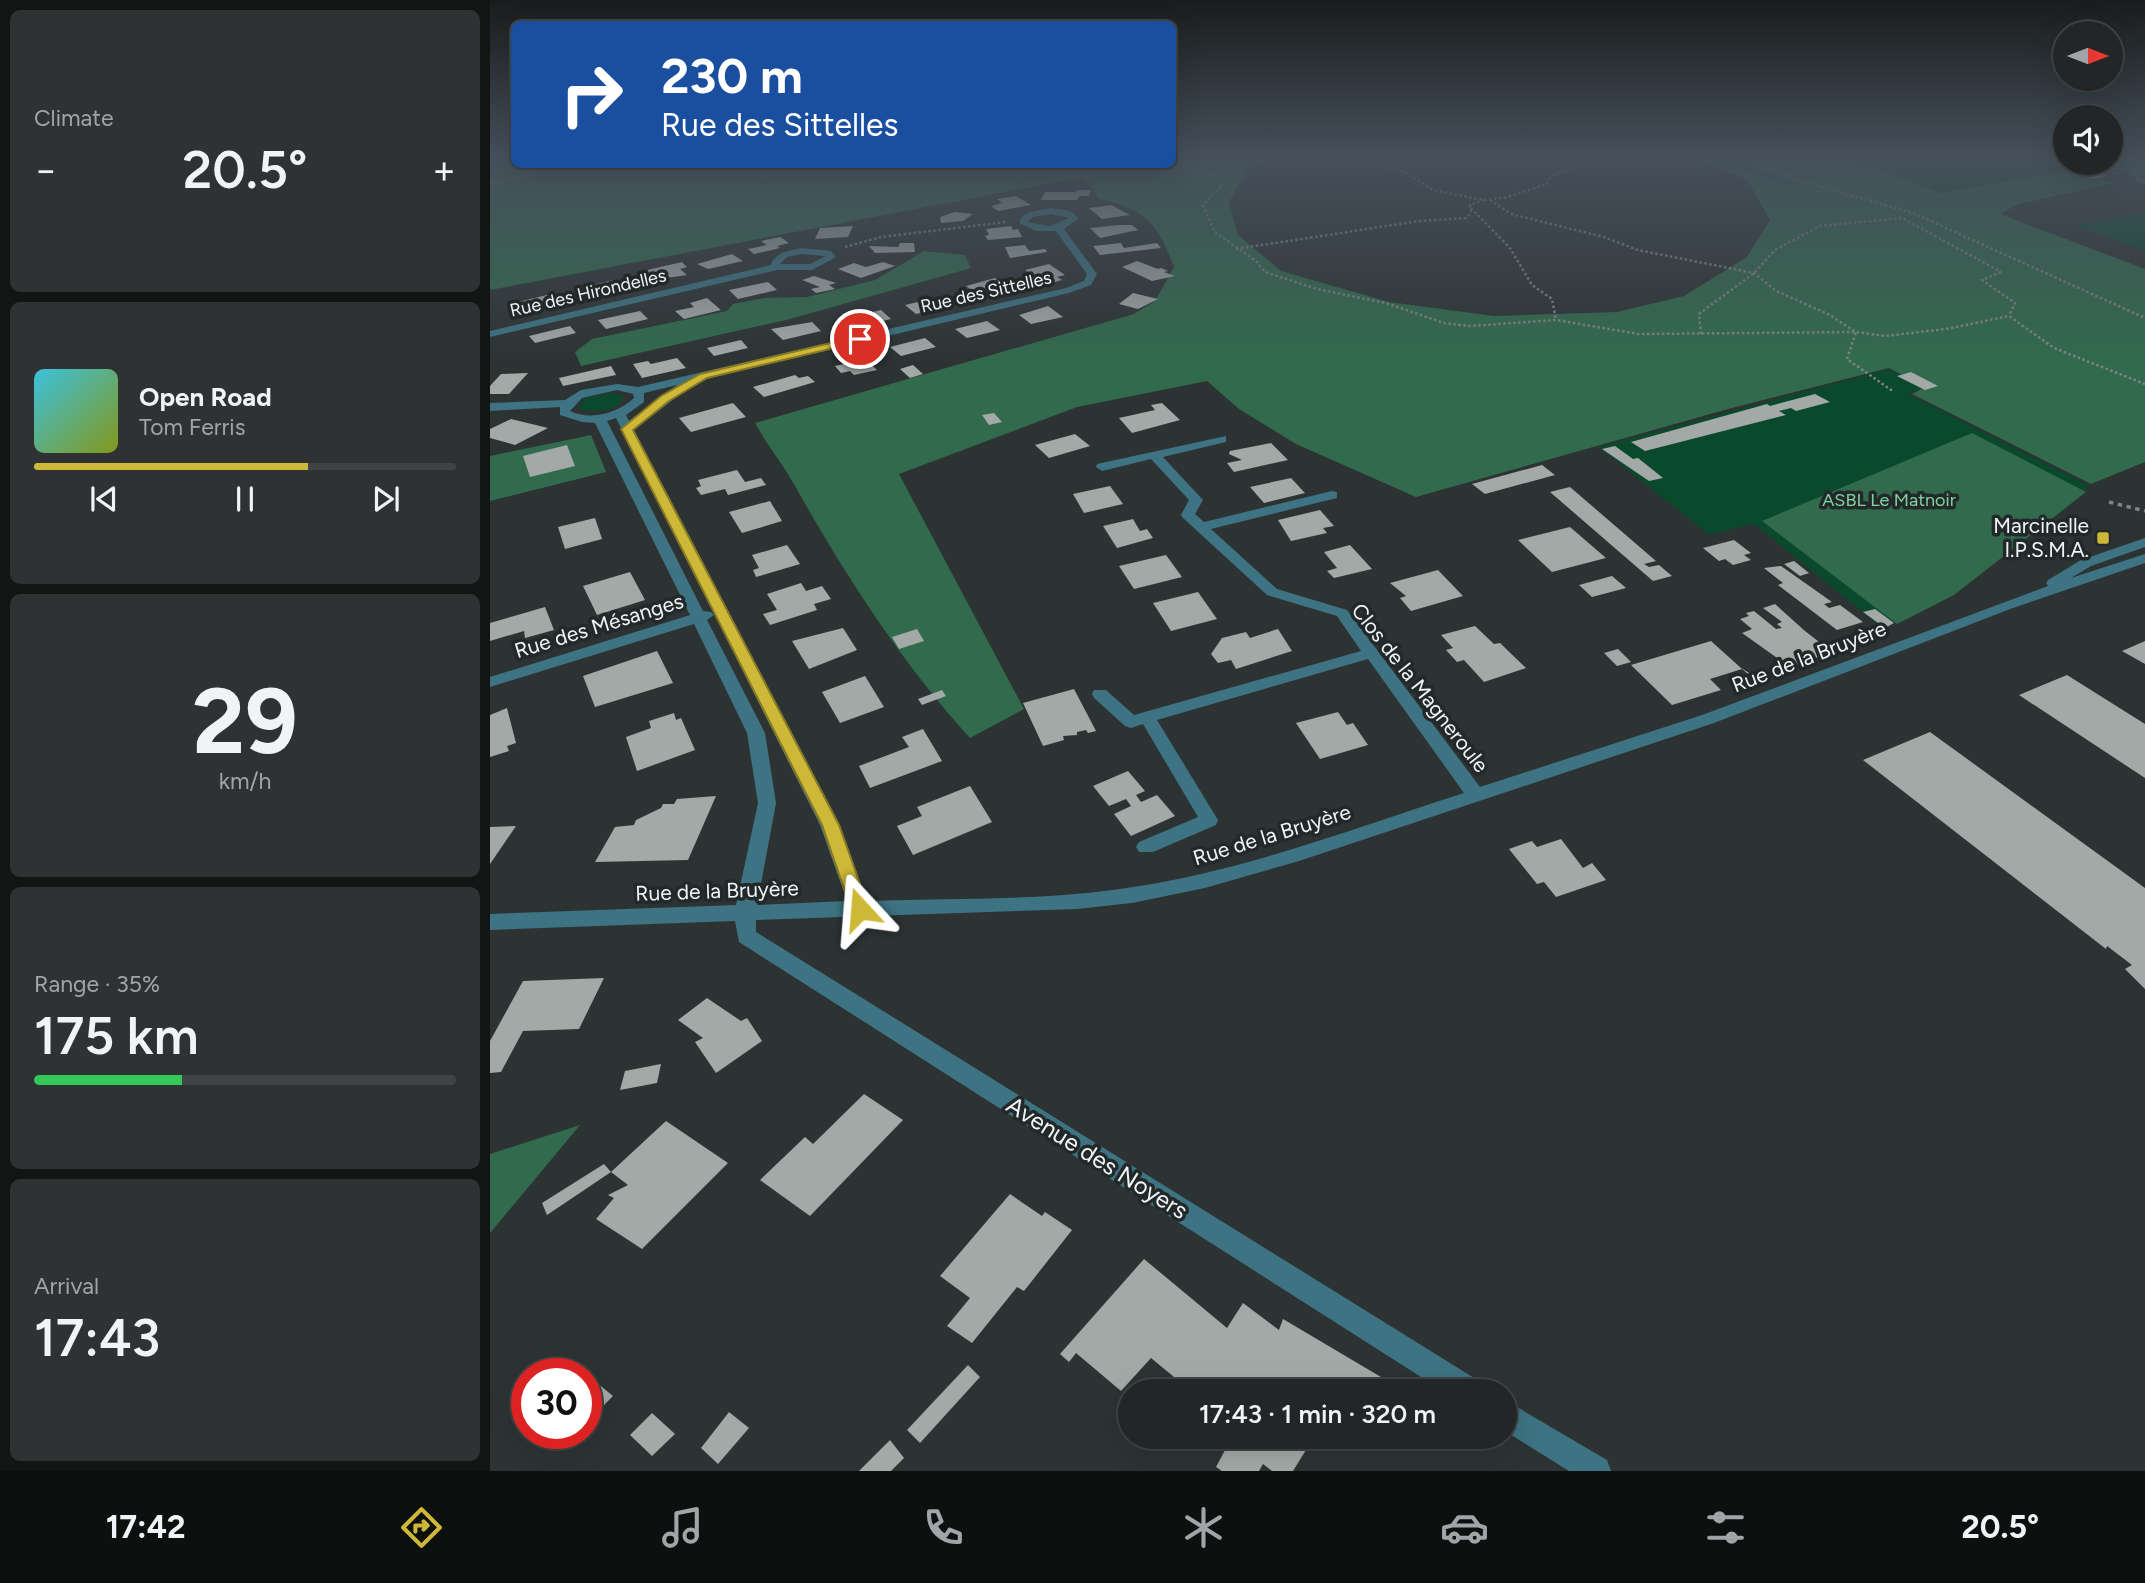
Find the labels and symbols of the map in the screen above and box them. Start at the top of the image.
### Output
north arrow [2053,21,2123,91]
street label: Rue des Hirondelles [508,264,668,322]
street label: Rue des Sittelles [918,266,1054,318]
pin [830,309,890,369]
park label: ASBL Le Matnoir [1822,489,1956,511]
place label: Marcinelle I.P.S.M.A. [1993,513,2089,562]
marker: Marcinelle I.P.S.M.A. [2095,530,2111,546]
street label: Rue des Mésanges [511,588,686,663]
street label: Clos de la Magneroule [1347,598,1494,777]
street label: Rue de la Bruyère [1728,616,1890,697]
street label: Rue de la Bruyère [1190,799,1354,870]
position arrow [823,872,897,946]
street label: Rue de la Bruyère [635,875,799,906]
street label: Avenue des Noyers [1001,1090,1193,1225]
speed limit sign: 30 [511,1358,602,1449]

